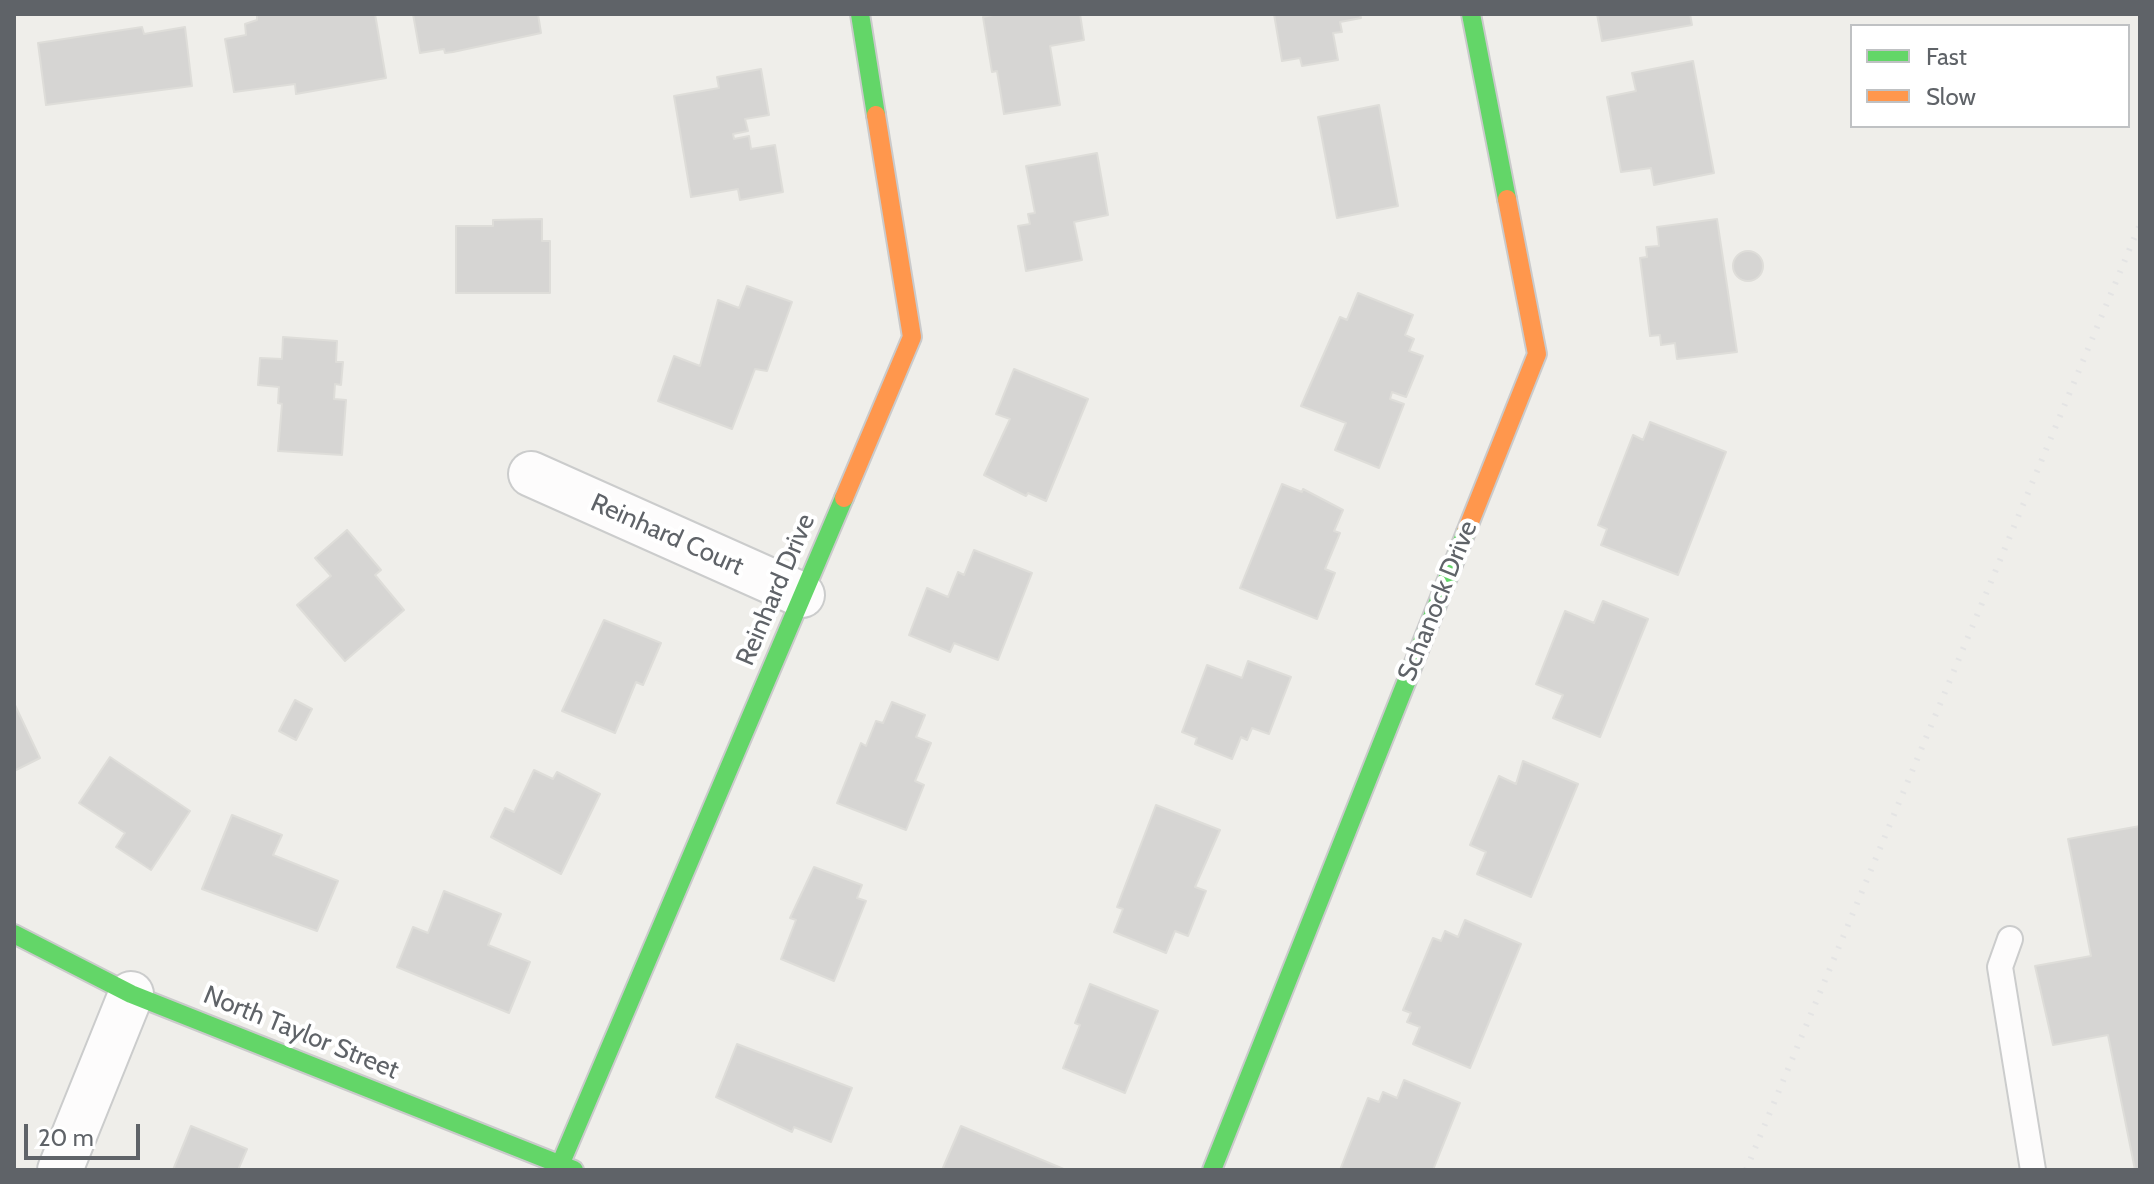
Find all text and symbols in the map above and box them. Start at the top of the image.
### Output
legend [1850,24,2130,128]
text: Fast [1926,42,1967,71]
text: Slow [1926,82,1976,111]
street label: Reinhard Court [586,487,748,583]
street label: Reinhard Drive [730,510,822,670]
street label: Schanock Drive [1392,516,1484,686]
street label: North Taylor Street [199,980,403,1086]
scale bar [28,1108,144,1158]
text: 20 m [38,1123,94,1152]

